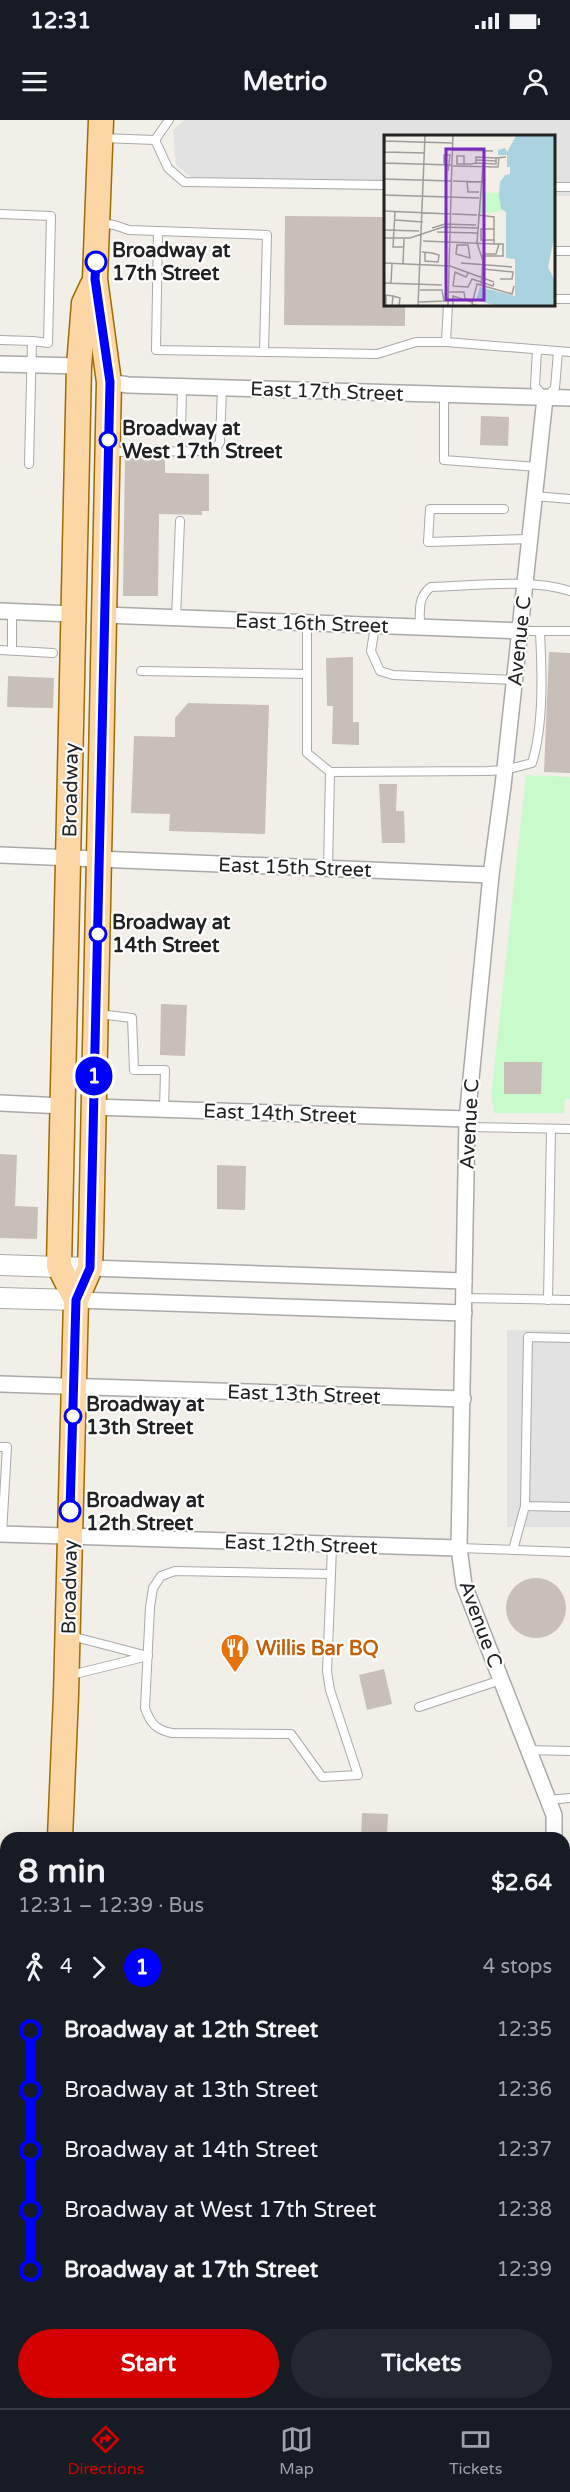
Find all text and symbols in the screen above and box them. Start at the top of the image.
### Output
text: 12:31 [30,8,91,34]
icon: menu [18,65,51,98]
text: Metrio [243,65,327,98]
icon: person [519,65,552,98]
inset map [384,135,555,306]
place label: Broadway at 17th Street [112,239,231,286]
marker: Broadway at 17th Street [85,251,107,273]
street label: East 17th Street [250,377,404,407]
place label: Broadway at West 17th Street [122,417,283,464]
marker: Broadway at West 17th Street [99,431,117,449]
street label: Avenue C [503,595,537,687]
street label: East 16th Street [235,609,389,639]
street label: Broadway [58,742,84,838]
street label: East 15th Street [218,853,372,883]
place label: Broadway at 14th Street [112,911,231,958]
marker: Broadway at 14th Street [89,925,107,943]
line badge: 1 [74,1056,113,1096]
text: 1 [87,1064,101,1089]
street label: Avenue C [456,1078,484,1170]
street label: East 14th Street [203,1099,357,1129]
street label: East 13th Street [227,1380,381,1410]
place label: Broadway at 13th Street [86,1393,205,1440]
marker: Broadway at 13th Street [64,1407,82,1425]
place label: Broadway at 12th Street [86,1489,205,1536]
marker: Broadway at 12th Street [59,1500,81,1522]
street label: East 12th Street [224,1530,378,1560]
street label: Broadway [57,1539,83,1635]
street label: Avenue C [453,1578,507,1671]
restaurant icon: Willis Bar BQ [219,1632,251,1674]
place label: Willis Bar BQ [256,1637,379,1661]
text: 8 min [18,1852,106,1891]
text: $2.64 [491,1870,552,1896]
text: 12:31 – 12:39 · Bus [18,1894,204,1918]
icon: walk [18,1951,51,1984]
icon: forward [82,1951,115,1984]
text: 4 [60,1955,73,1979]
text: 1 [136,1955,149,1980]
text: 4 stops [483,1955,552,1979]
text: Broadway at 12th Street [64,2017,318,2043]
text: 12:35 [497,2018,552,2042]
text: Broadway at 13th Street [64,2077,318,2103]
text: 12:36 [497,2078,552,2102]
text: Broadway at 14th Street [64,2137,318,2163]
text: 12:37 [497,2138,552,2162]
text: Broadway at West 17th Street [64,2197,376,2223]
text: 12:38 [497,2198,552,2222]
text: Broadway at 17th Street [64,2257,318,2283]
text: 12:39 [497,2258,552,2282]
button: Start [18,2329,279,2398]
button: Tickets [291,2329,552,2398]
tab: Directions [68,2423,144,2479]
tab: Map [279,2423,314,2479]
tab: Tickets [449,2423,502,2479]

